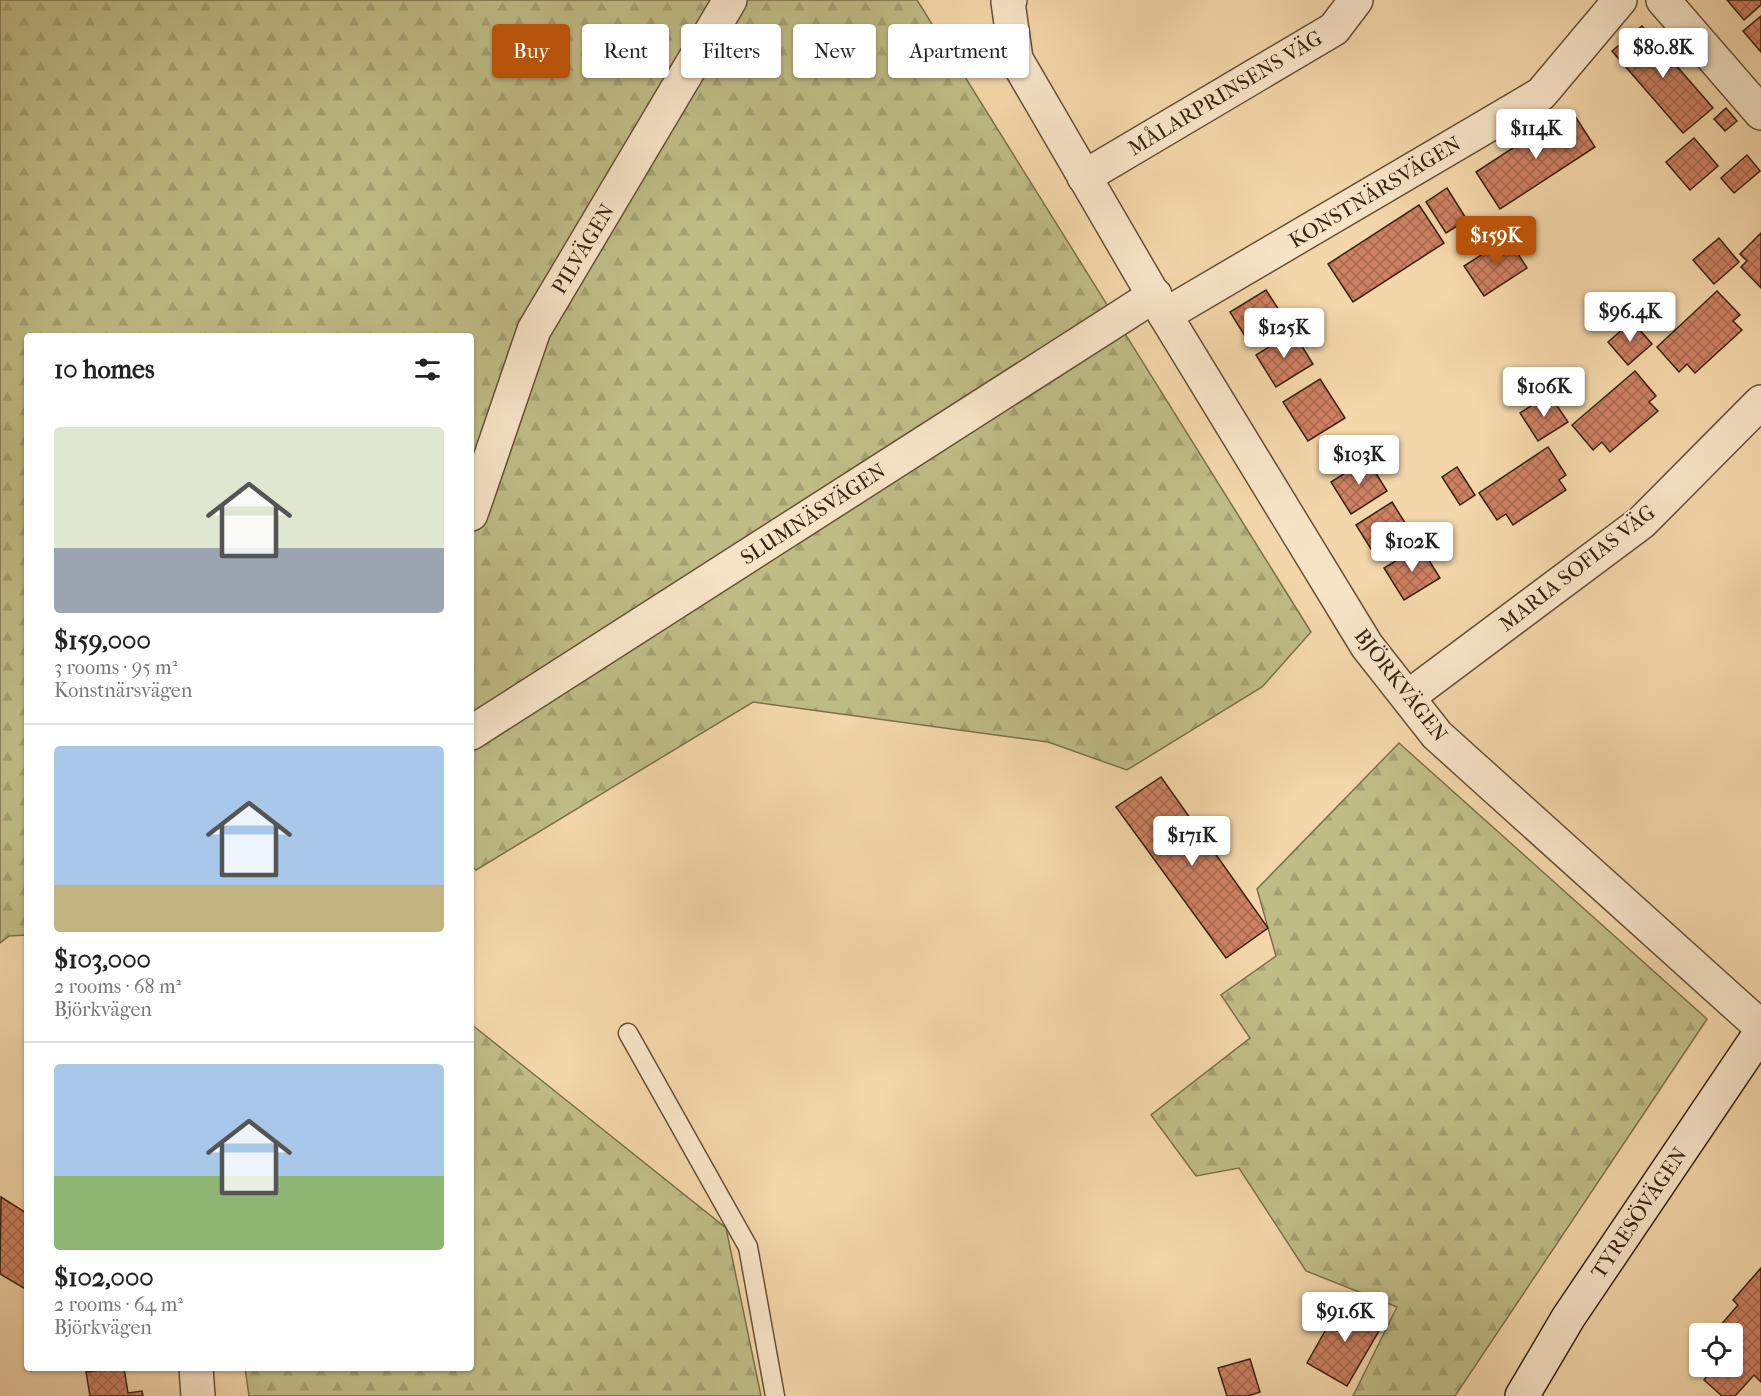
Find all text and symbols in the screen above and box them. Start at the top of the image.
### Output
chip: Buy [492,24,570,78]
chip: Rent [582,24,669,78]
chip: Filters [681,24,781,78]
chip: New [793,24,876,78]
chip: Apartment [888,24,1029,78]
street label: MÅLARPRINSENS VÄG [1124,26,1326,160]
pin: $80.8K [1614,28,1712,79]
text: $80.8K [1633,36,1693,59]
pin: $114K [1494,109,1578,160]
text: $114K [1510,117,1562,140]
street label: KONSTNÄRSVÄGEN [1285,131,1465,253]
street label: PILVÄGEN [547,199,619,298]
pin: $159K [1454,216,1538,267]
text: $159K [1470,224,1522,247]
pin: $96.4K [1581,292,1679,343]
text: $96.4K [1598,300,1662,323]
pin: $125K [1242,308,1326,359]
text: $125K [1258,316,1310,339]
icon: filters [411,353,444,386]
text: 10 homes [54,354,155,385]
pin: $106K [1502,367,1586,418]
text: $106K [1517,375,1571,398]
pin: $103K [1317,435,1401,486]
text: $103K [1333,443,1385,466]
street label: SLUMNÄSVÄGEN [736,458,890,570]
icon: home [195,466,303,574]
street label: MARIA SOFIAS VÄG [1495,500,1660,636]
pin: $102K [1370,522,1454,573]
text: $102K [1385,530,1439,553]
street label: BJÖRKVÄGEN [1349,624,1453,746]
text: $159,000 [54,625,151,656]
text: 3 rooms · 95 m² [54,656,177,679]
text: Konstnärsvägen [54,679,192,702]
icon: home [195,785,303,893]
pin: $171K [1150,816,1234,867]
text: $171K [1167,824,1217,847]
text: $103,000 [54,944,151,975]
text: 2 rooms · 68 m² [54,975,181,998]
text: Björkvägen [54,998,152,1021]
icon: home [195,1103,303,1211]
street label: TYRESÖVÄGEN [1586,1143,1692,1283]
text: $102,000 [54,1262,154,1293]
pin: $91.6K [1296,1292,1394,1343]
text: 2 rooms · 64 m² [54,1293,183,1316]
text: $91.6K [1316,1300,1374,1323]
text: Björkvägen [54,1316,152,1339]
map controls [1689,1323,1743,1377]
button: locate [1689,1323,1743,1377]

